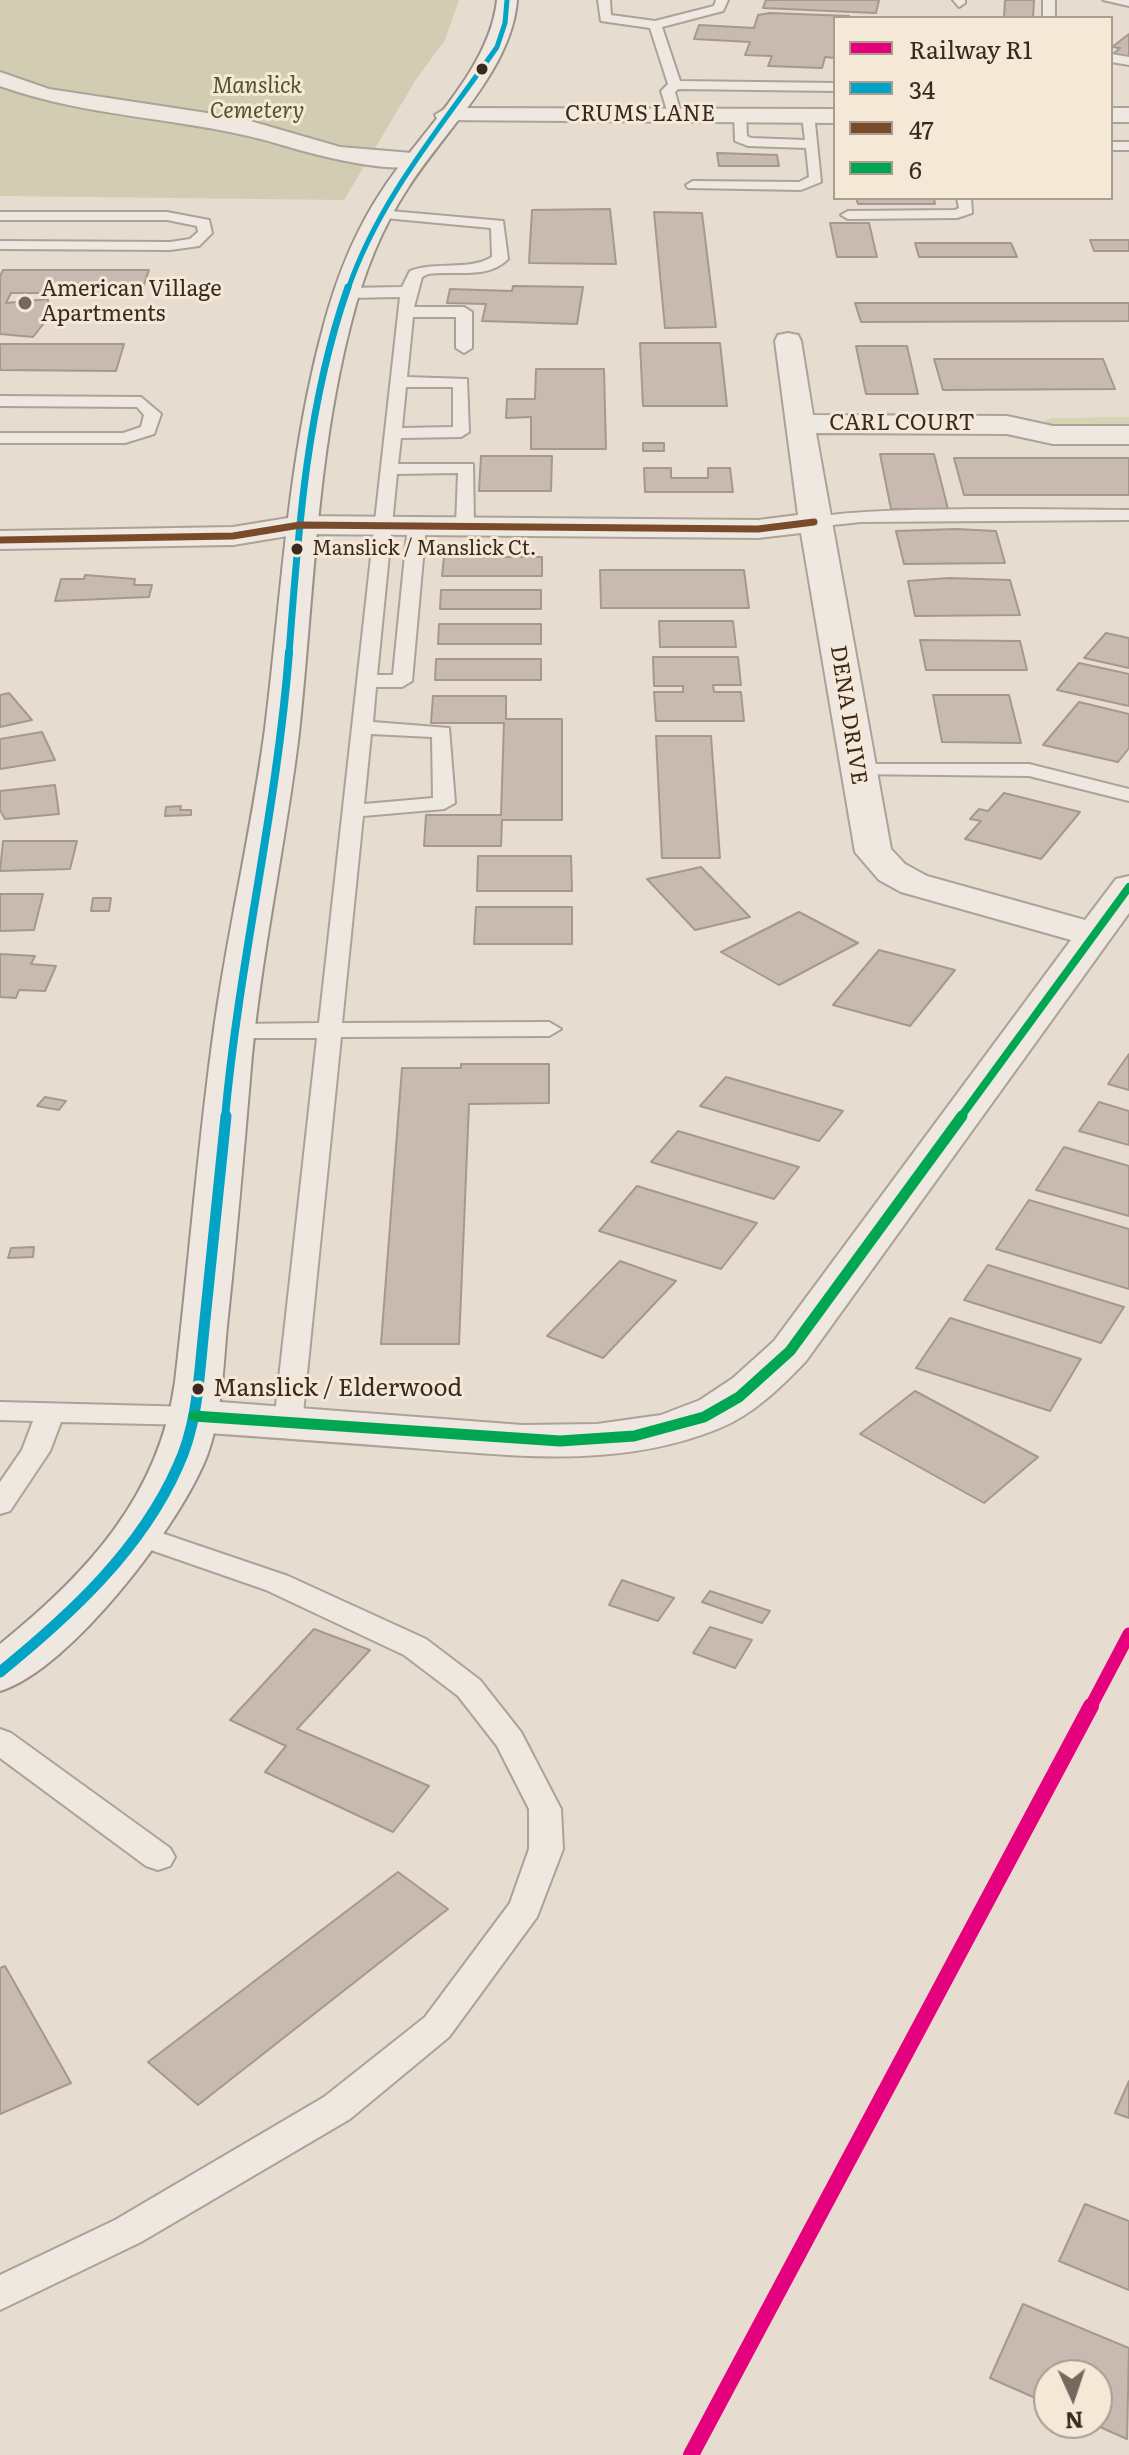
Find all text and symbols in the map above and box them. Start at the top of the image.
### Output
legend [833,16,1113,200]
text: Railway R1 [909,31,1032,66]
unlabelled marker [474,61,490,77]
text: 34 [909,71,935,106]
park label: Manslick Cemetery [210,74,304,126]
street label: CRUMS LANE [565,102,715,128]
text: 47 [909,111,934,146]
text: 6 [909,151,922,186]
place label: American Village Apartments [41,277,222,328]
marker: American Village Apartments [16,294,34,312]
street label: CARL COURT [829,411,975,437]
place label: Manslick / Manslick Ct. [312,537,536,561]
marker: Manslick / Manslick Ct. [289,541,305,557]
street label: DENA DRIVE [824,643,872,787]
place label: Manslick / Elderwood [213,1375,462,1403]
marker: Manslick / Elderwood [190,1381,206,1397]
north arrow [1033,2359,1113,2439]
text: N [1064,2405,1084,2438]

